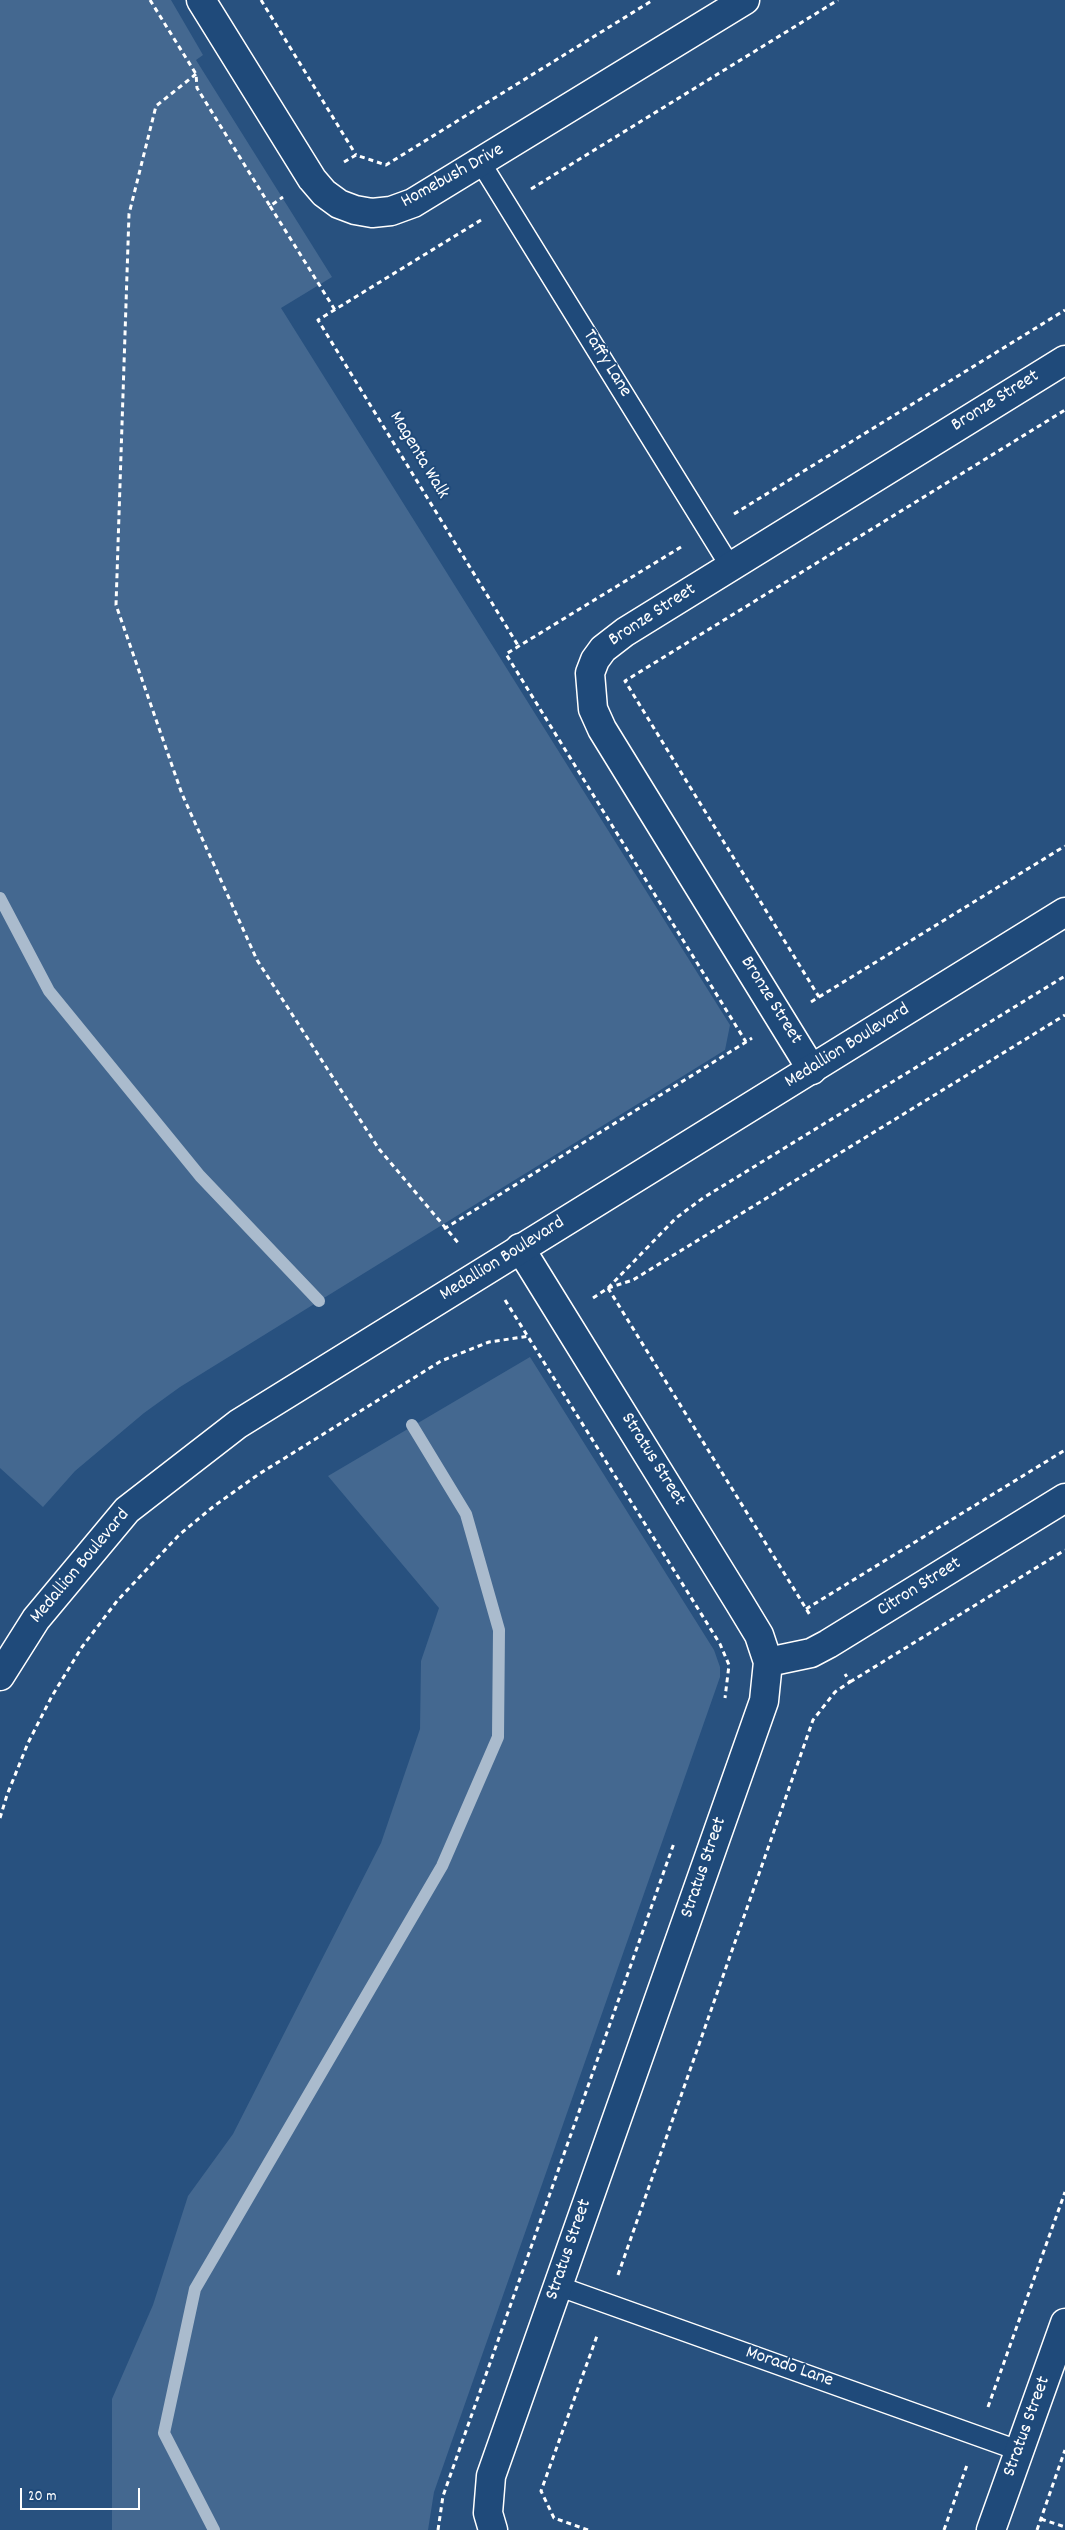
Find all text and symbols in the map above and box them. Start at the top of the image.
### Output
street label: Homebush Drive [398,139,508,215]
street label: Taffy Lane [576,326,636,402]
street label: Bronze Street [948,366,1044,438]
street label: Magenta Walk [383,408,453,504]
street label: Bronze Street [605,579,701,653]
street label: Bronze Street [734,953,806,1049]
street label: Medallion Boulevard [781,1000,915,1094]
street label: Medallion Boulevard [436,1213,570,1307]
street label: Stratus Street [614,1409,690,1511]
street label: Medallion Boulevard [26,1505,136,1629]
street label: Citron Street [874,1553,966,1623]
street label: Stratus Street [677,1815,733,1921]
street label: Stratus Street [542,2197,598,2303]
street label: Morado Lane [742,2342,836,2394]
street label: Stratus Street [999,2374,1057,2480]
scale bar [22,2478,142,2510]
text: 20 m [28,2486,56,2508]

